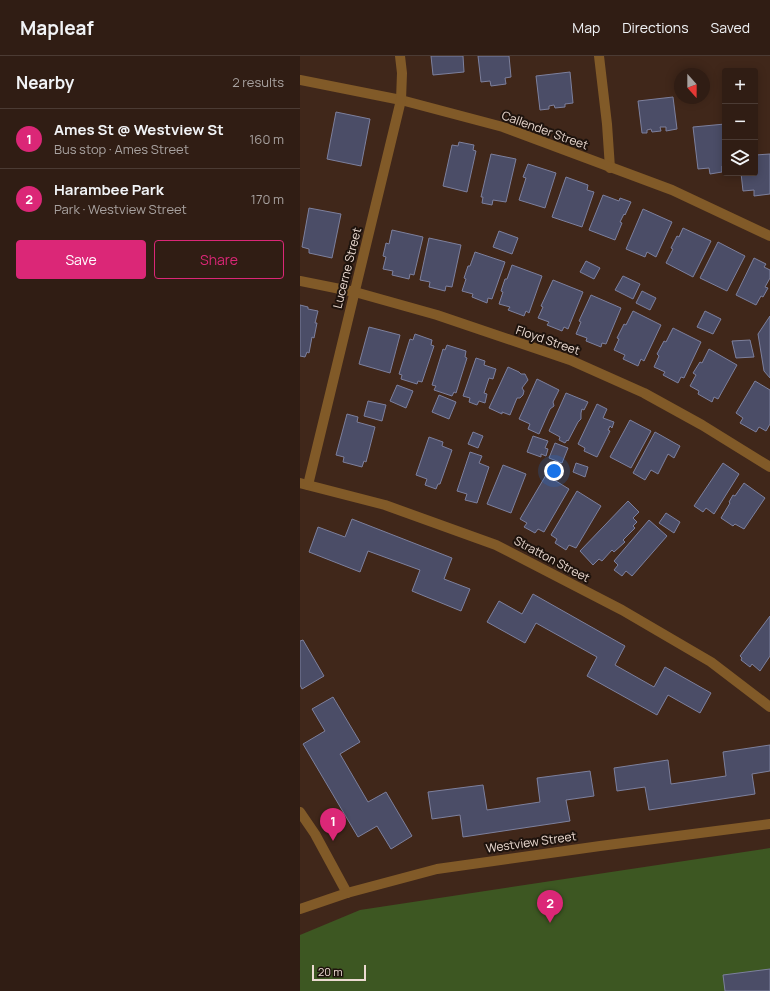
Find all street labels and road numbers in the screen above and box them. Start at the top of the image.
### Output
street label: Callender Street [499,106,591,154]
street label: Lucerne Street [329,226,365,310]
street label: Floyd Street [514,321,582,359]
street label: Stratton Street [511,532,593,586]
street label: Westview Street [485,827,578,857]

